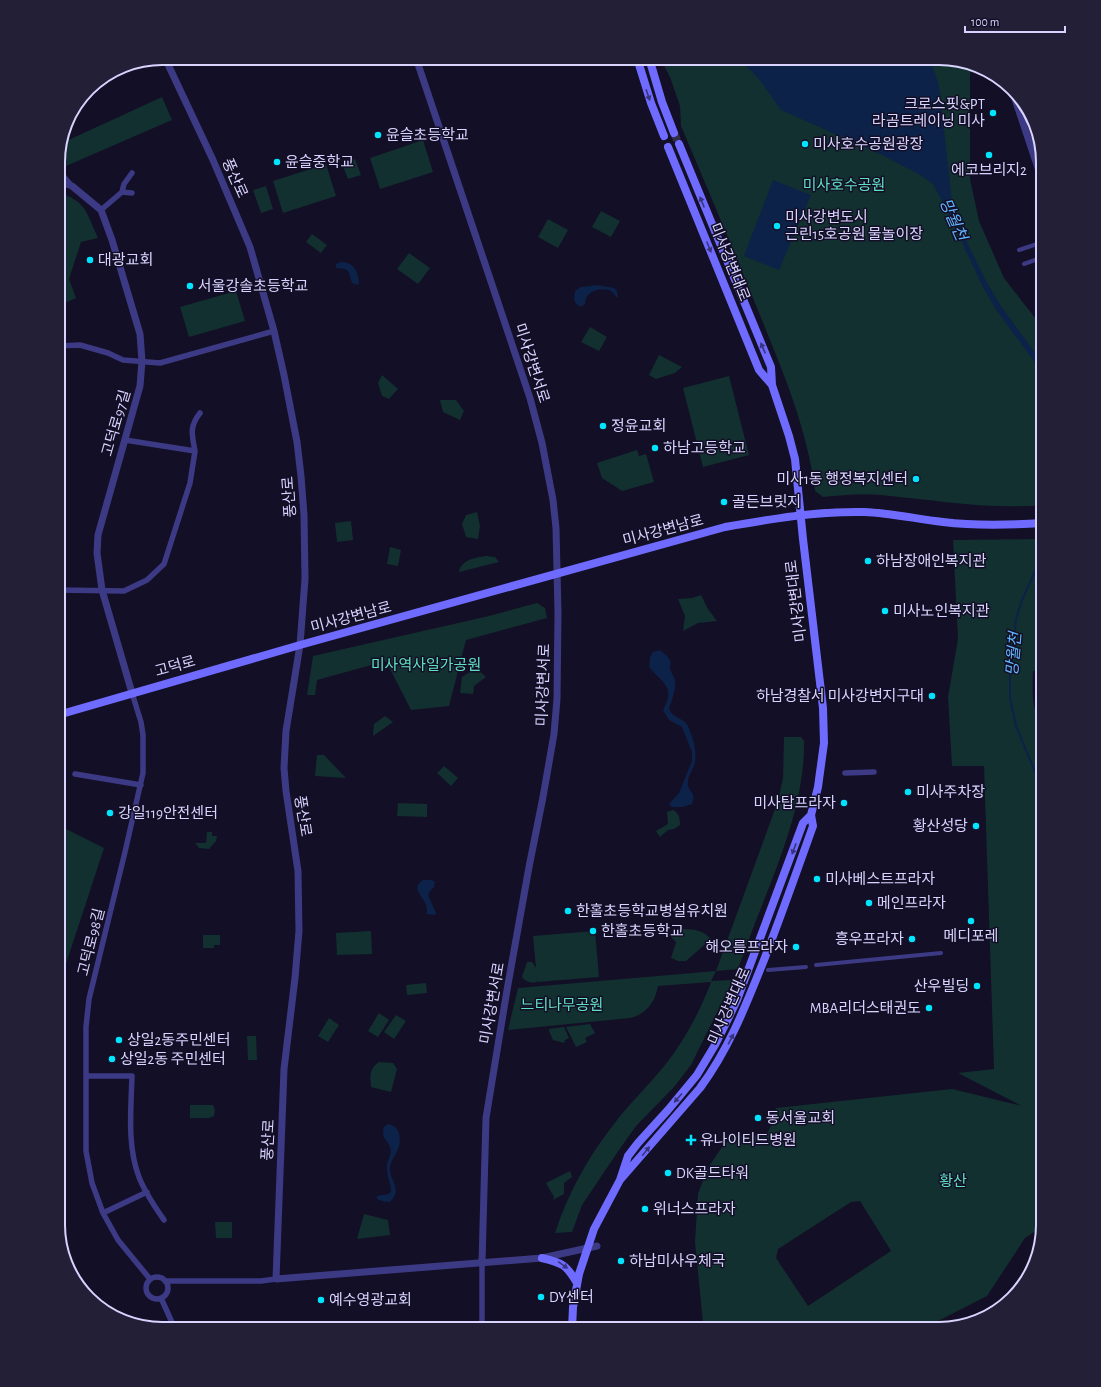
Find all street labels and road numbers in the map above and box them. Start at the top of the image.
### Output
street label: 풍산로 [219,156,251,200]
street label: 미사강변대로 [707,221,753,303]
street label: 미사강변서로 [512,321,552,405]
street label: 고덕로97길 [99,388,133,458]
street label: 풍산로 [280,476,298,518]
street label: 미사강변남로 [621,512,705,548]
street label: 미사강변대로 [783,559,809,643]
street label: 미사강변남로 [309,599,393,635]
street label: 미사강변서로 [534,643,552,727]
street label: 고덕로 [153,653,197,679]
street label: 풍산로 [292,794,314,838]
street label: 고덕로98길 [75,906,107,978]
street label: 미사강변서로 [477,961,507,1045]
street label: 미사강변대로 [705,965,753,1047]
street label: 풍산로 [259,1119,277,1161]

